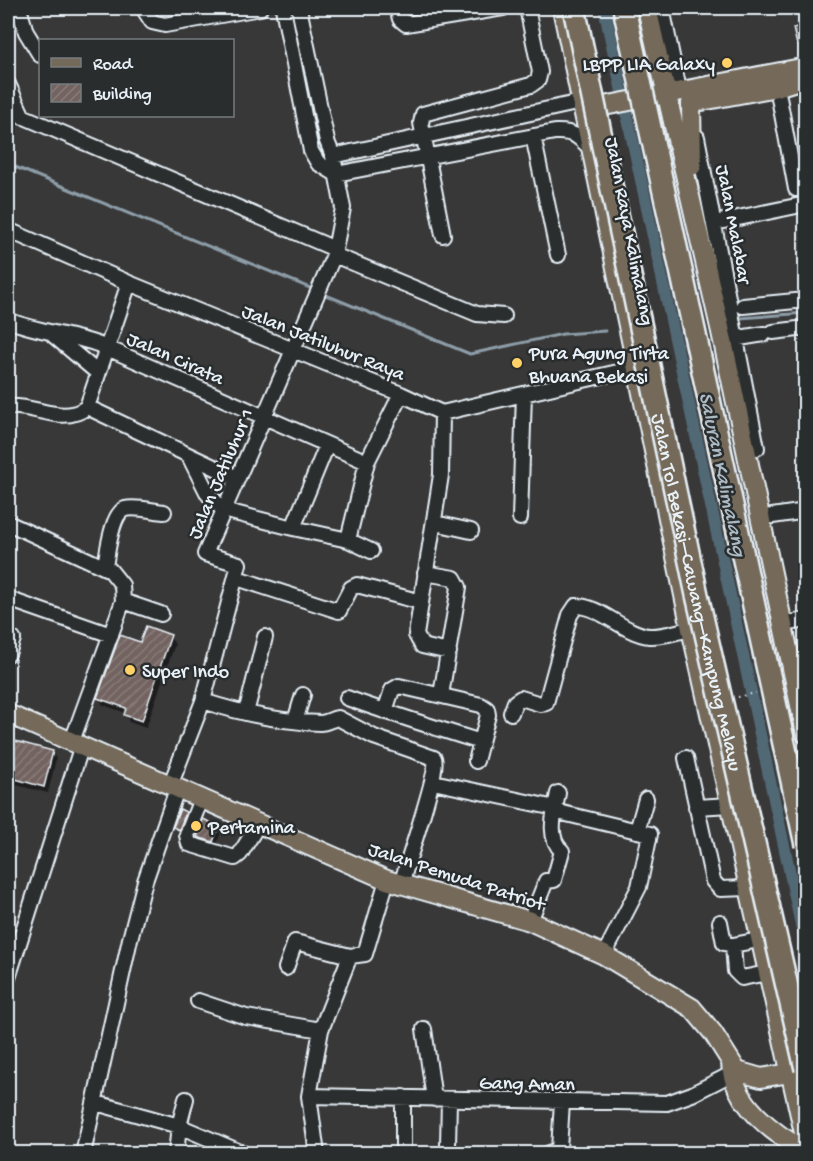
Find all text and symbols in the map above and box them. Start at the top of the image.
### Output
legend [39,39,234,117]
text: Road [93,55,134,76]
place label: LBPP LIA Galaxy [582,55,715,78]
marker: LBPP LIA Galaxy [720,56,734,70]
text: Building [92,85,152,106]
street label: Jalan Raya Kalimalang [598,136,657,328]
street label: Jalan Malabar [709,163,755,288]
street label: Jalan Jatiluhur Raya [238,301,408,388]
street label: Jalan Cirata [122,329,228,392]
place label: Pura Agung Tirta Bhuana Bekasi [528,344,670,390]
marker: Pura Agung Tirta Bhuana Bekasi [510,356,524,370]
water label: Saluran Kalimalang [691,390,751,561]
street label: Jalan Jatiluhur 1 [184,406,260,543]
street label: Jalan Tol Bekasi–Cawang–Kampung Melayu [644,412,745,774]
place label: Super Indo [142,662,229,685]
marker: Super Indo [123,663,137,677]
place label: Pertamina [207,818,296,841]
marker: Pertamina [189,819,203,833]
street label: Jalan Pemuda Patriot [365,839,549,918]
street label: Gang Aman [479,1073,576,1098]

